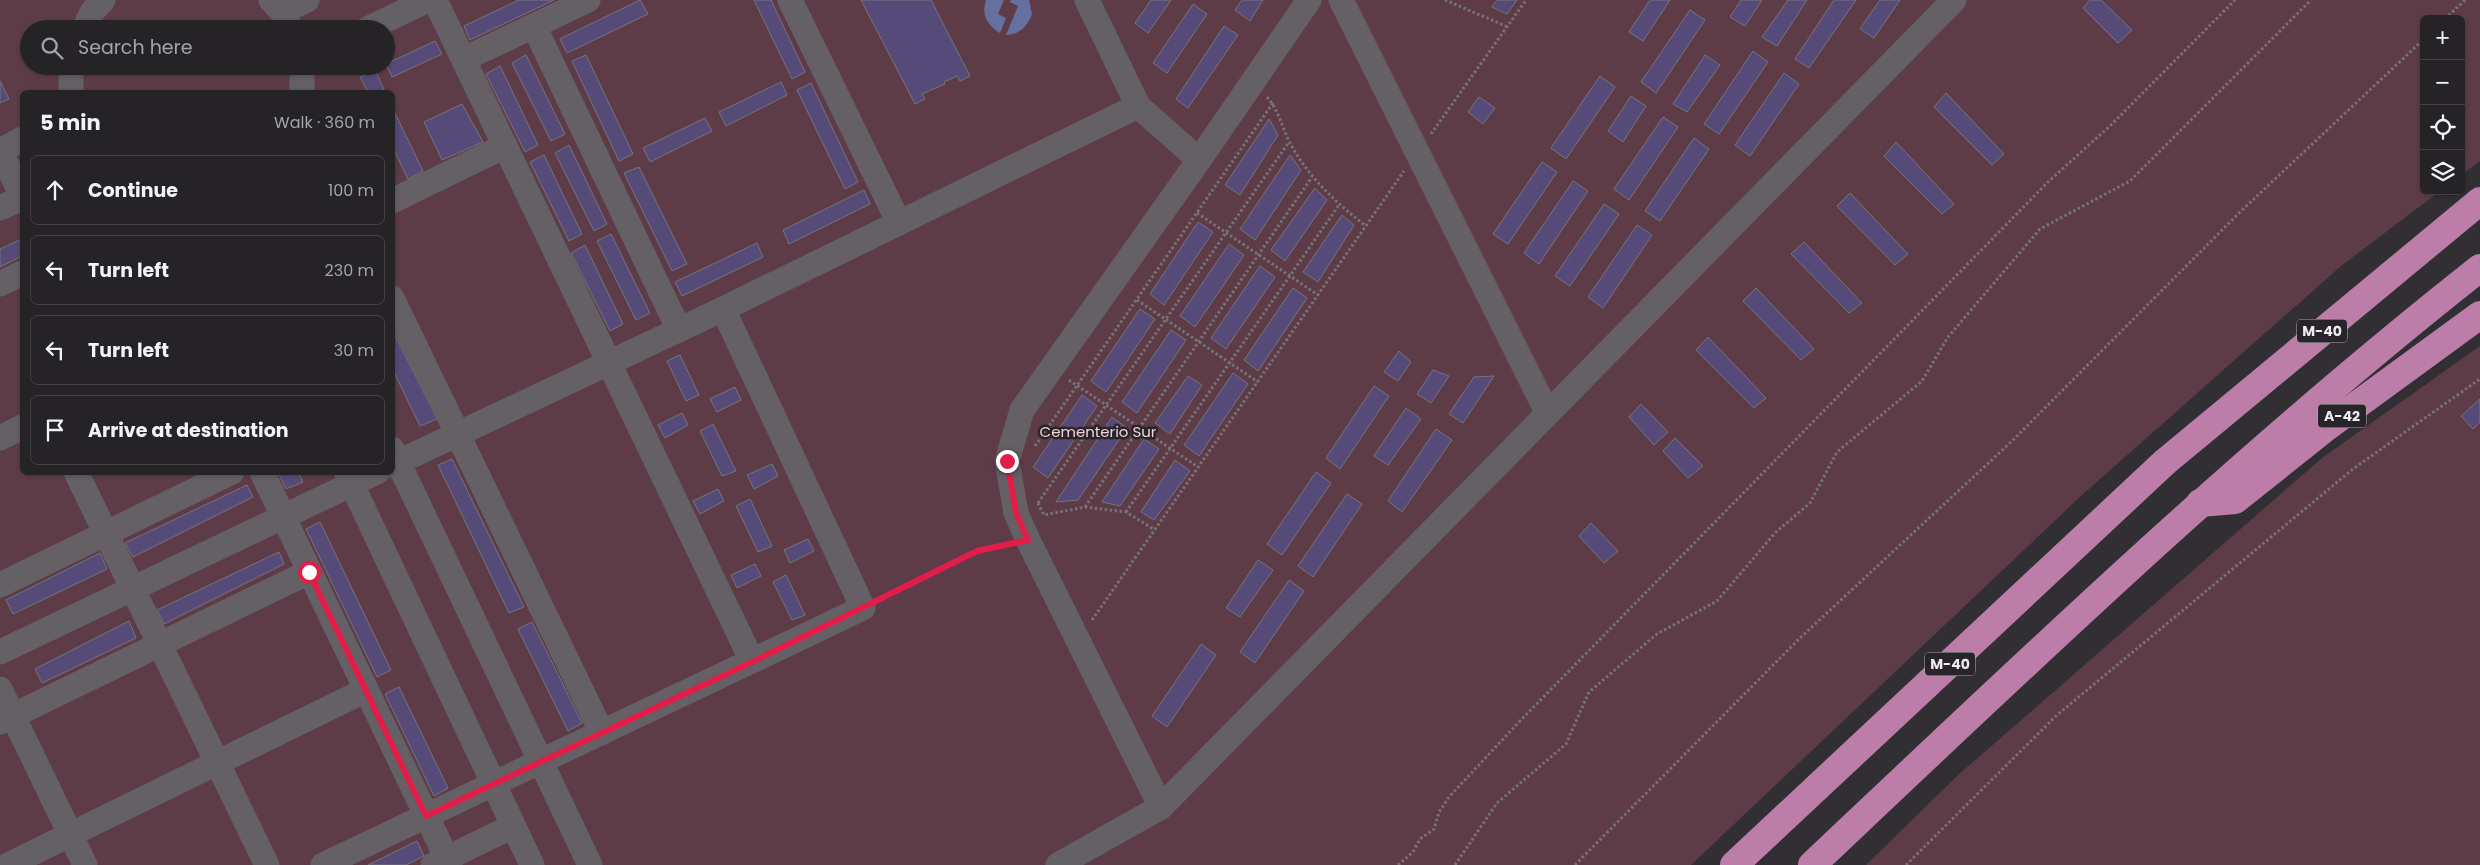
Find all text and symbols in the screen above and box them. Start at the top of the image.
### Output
map controls [2420,15,2465,195]
button: + [2420,15,2465,60]
search box [20,20,395,75]
icon: search [38,34,66,62]
text: Search here [78,34,192,61]
button: − [2420,60,2465,105]
button: locate [2420,105,2465,150]
text: 5 min [40,108,101,137]
text: Walk · 360 m [274,111,375,134]
button: layers [2420,150,2465,195]
icon: ahead [41,176,69,204]
text: Continue [88,177,178,204]
text: 100 m [328,179,374,202]
icon: left [41,256,69,284]
text: Turn left [88,257,169,284]
text: 230 m [325,259,374,282]
road number: M-40 [2297,320,2347,342]
icon: left [41,336,69,364]
text: Turn left [88,337,169,364]
text: 30 m [334,339,374,362]
road number: A-42 [2318,404,2366,428]
icon: arrive [41,416,69,444]
text: Arrive at destination [88,417,289,444]
park label: Cementerio Sur [1040,421,1157,442]
route end [996,450,1019,473]
route start [298,561,321,584]
road number: M-40 [1925,652,1975,676]

